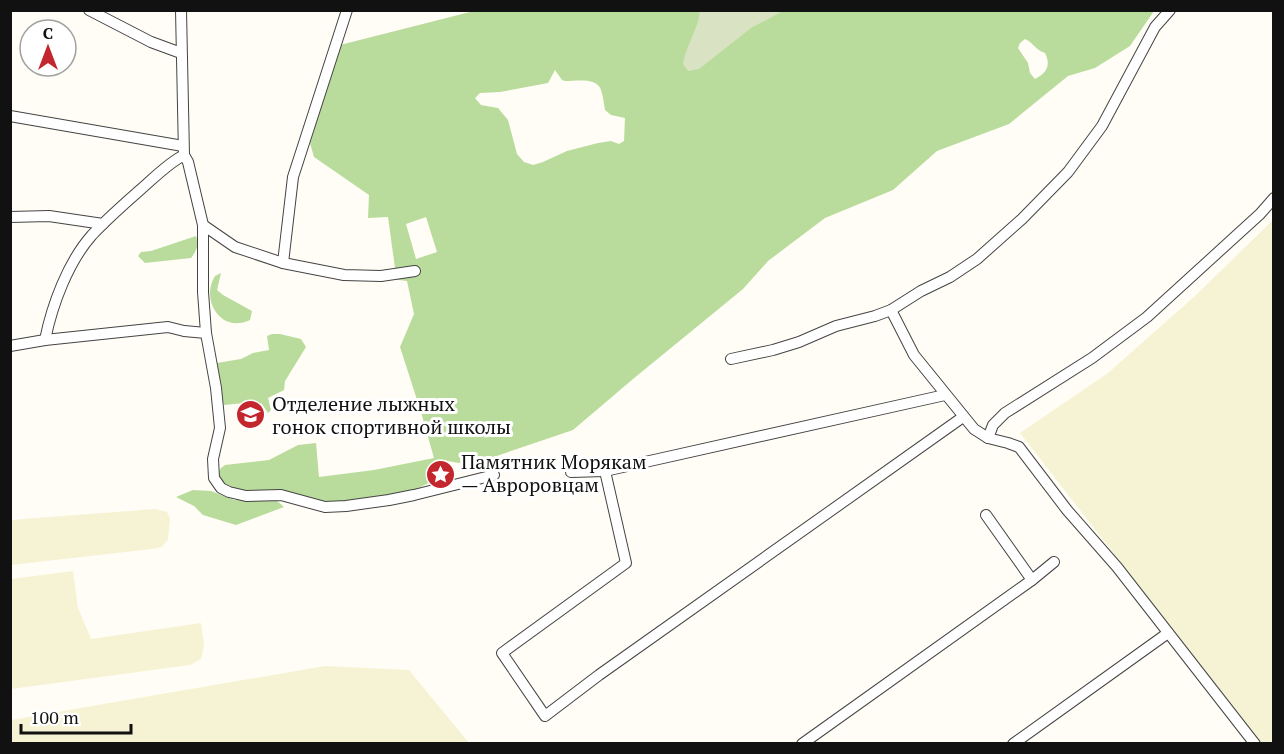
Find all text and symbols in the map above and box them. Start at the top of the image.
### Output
north arrow [18,18,78,78]
text: С [43,22,53,44]
place label: Отделение лыжных гонок спортивной школы [272,390,511,440]
school or university icon: Отделение лыжных гонок спортивной школы [235,399,267,431]
place label: Памятник Морякам — Авроровцам [461,448,647,498]
place icon: Памятник Морякам — Авроровцам [424,458,456,490]
scale bar [21,697,130,735]
text: 100 m [30,705,79,729]

